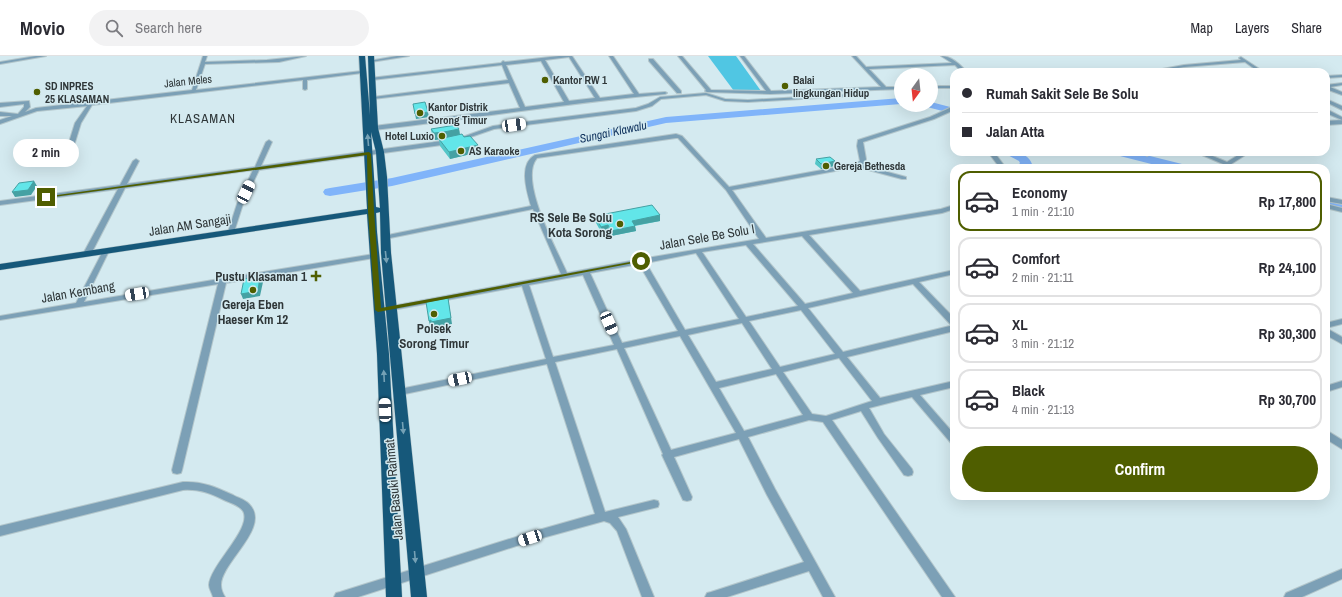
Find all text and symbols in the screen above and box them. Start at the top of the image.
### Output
search box [89,10,369,46]
text: Movio [20,15,65,41]
icon: search [103,17,125,39]
text: Search here [135,17,202,38]
text: Map [1191,19,1213,37]
text: Layers [1235,19,1269,37]
text: Share [1291,19,1322,37]
north arrow [894,68,938,112]
map controls [894,68,938,112]
street label: Jalan Meles [163,71,213,90]
place label: Kantor RW 1 [553,73,607,87]
place label: Balai lingkungan Hidup [793,73,870,100]
marker: Kantor RW 1 [540,75,550,85]
place label: SD INPRES 25 KLASAMAN [45,79,109,106]
marker: Balai lingkungan Hidup [780,81,790,91]
text: Rumah Sakit Sele Be Solu [986,83,1138,104]
marker: SD INPRES 25 KLASAMAN [32,87,42,97]
place label: Kantor Distrik Sorong Timur [428,100,489,127]
marker: Kantor Distrik Sorong Timur [415,108,425,118]
district label: KLASAMAN [170,110,236,127]
car [501,117,527,133]
water label: Sungai Klawalu [578,117,649,147]
text: Jalan Atta [986,121,1044,142]
place label: Hotel Luxio [385,129,434,143]
marker: Hotel Luxio [437,131,447,141]
one-way arrow [365,134,371,146]
callout: 2 min [13,139,79,167]
text: 2 min [32,144,60,161]
place label: AS Karaoke [469,144,520,158]
marker: AS Karaoke [456,146,466,156]
place label: Gereja Bethesda [834,159,905,173]
marker: Gereja Bethesda [821,161,831,171]
car [235,179,257,205]
text: Economy [1012,182,1067,203]
icon: car [964,183,1000,219]
route end [37,188,55,206]
text: Rp 17,800 [1259,191,1316,212]
text: 1 min · 21:10 [1012,203,1074,220]
place label: RS Sele Be Solu Kota Sorong [530,209,612,241]
street label: Jalan AM Sangaji [148,210,232,240]
marker: RS Sele Be Solu Kota Sorong [615,219,625,229]
street label: Jalan Sele Be Solu I [658,220,756,254]
text: Comfort [1012,248,1060,269]
icon: car [964,249,1000,285]
one-way arrow [383,251,389,263]
route start [632,252,650,270]
text: Rp 24,100 [1259,257,1316,278]
place label: Pustu Klasaman 1 [215,268,307,285]
text: 2 min · 21:11 [1012,269,1073,286]
marker: Pustu Klasaman 1 [310,270,322,282]
street label: Jalan Kembang [40,277,116,307]
marker: Gereja Eben Haeser Km 12 [248,285,258,295]
car [124,286,150,302]
place label: Gereja Eben Haeser Km 12 [218,296,288,328]
marker: Polsek Sorong Timur [429,309,439,319]
car [599,310,619,336]
text: XL [1012,314,1028,335]
icon: car [964,315,1000,351]
place label: Polsek Sorong Timur [399,320,470,352]
text: Rp 30,300 [1259,323,1316,344]
text: 3 min · 21:12 [1012,335,1074,352]
one-way arrow [380,370,387,382]
car [447,371,473,387]
text: Black [1012,380,1045,401]
icon: car [964,381,1000,417]
text: Rp 30,700 [1259,389,1316,410]
car [379,398,391,422]
text: 4 min · 21:13 [1012,401,1074,418]
one-way arrow [400,422,407,434]
street label: Jalan Basuki Rahmat [381,439,407,541]
button: Confirm [962,446,1318,492]
car [517,529,543,547]
one-way arrow [412,551,418,563]

